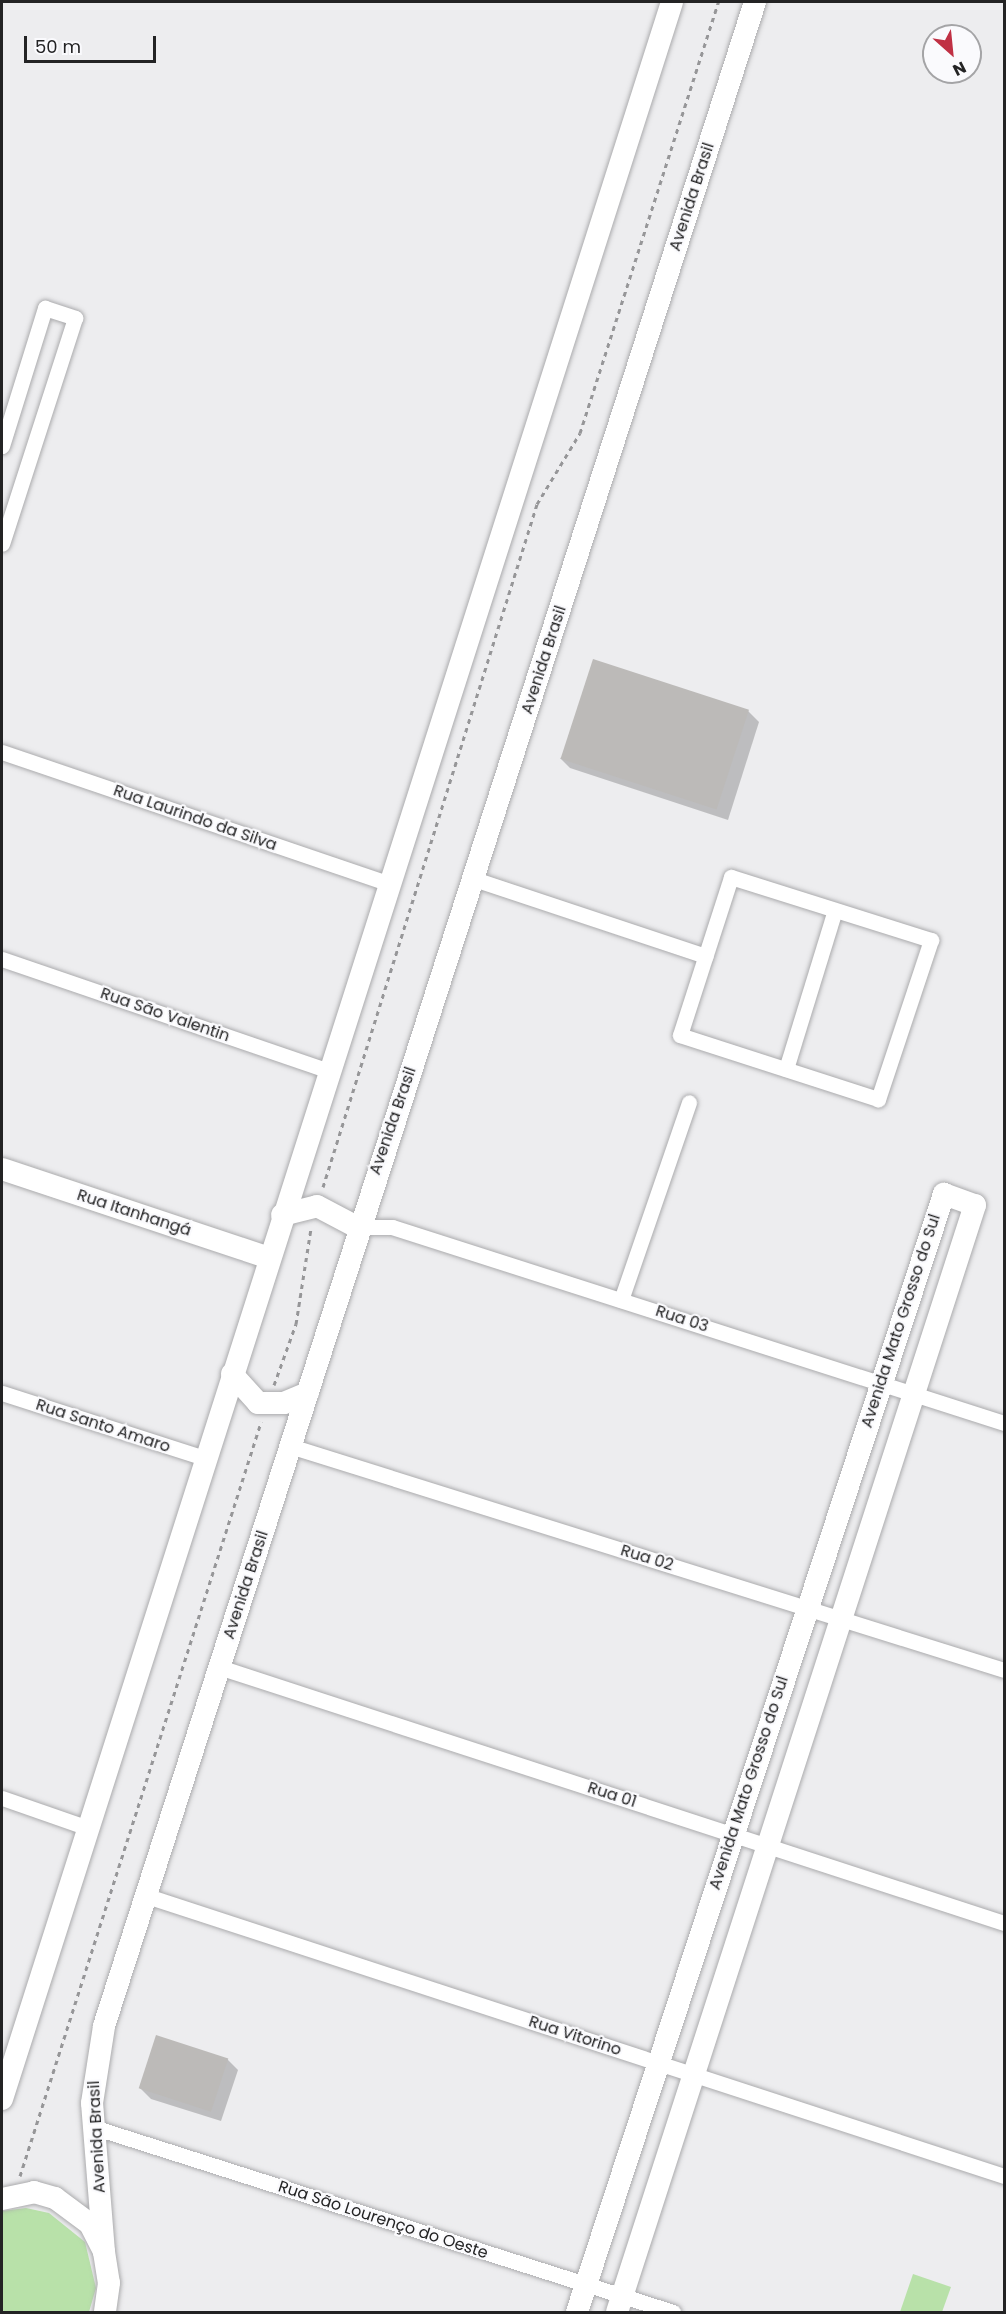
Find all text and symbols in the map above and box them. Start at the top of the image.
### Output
scale bar [27,24,159,62]
north arrow [922,24,982,84]
text: 50 m [35,34,81,59]
text: N [949,56,970,82]
street label: Avenida Brasil [665,141,719,253]
street label: Avenida Brasil [517,604,571,716]
street label: Rua Laurindo da Silva [111,781,279,855]
street label: Rua São Valentin [98,984,232,1046]
street label: Avenida Brasil [366,1065,420,1177]
street label: Rua Itanhangá [75,1186,193,1240]
street label: Avenida Mato Grosso do Sul [857,1212,945,1430]
street label: Rua 03 [653,1301,711,1337]
street label: Rua Santo Amaro [33,1395,173,1457]
street label: Avenida Brasil [219,1529,273,1641]
street label: Rua 02 [618,1541,676,1575]
street label: Avenida Mato Grosso do Sul [705,1674,793,1892]
street label: Rua 01 [585,1778,639,1812]
street label: Rua Vitorino [526,2012,624,2060]
street label: Avenida Brasil [84,2080,110,2194]
street label: Rua São Lourenço do Oeste [276,2177,490,2263]

